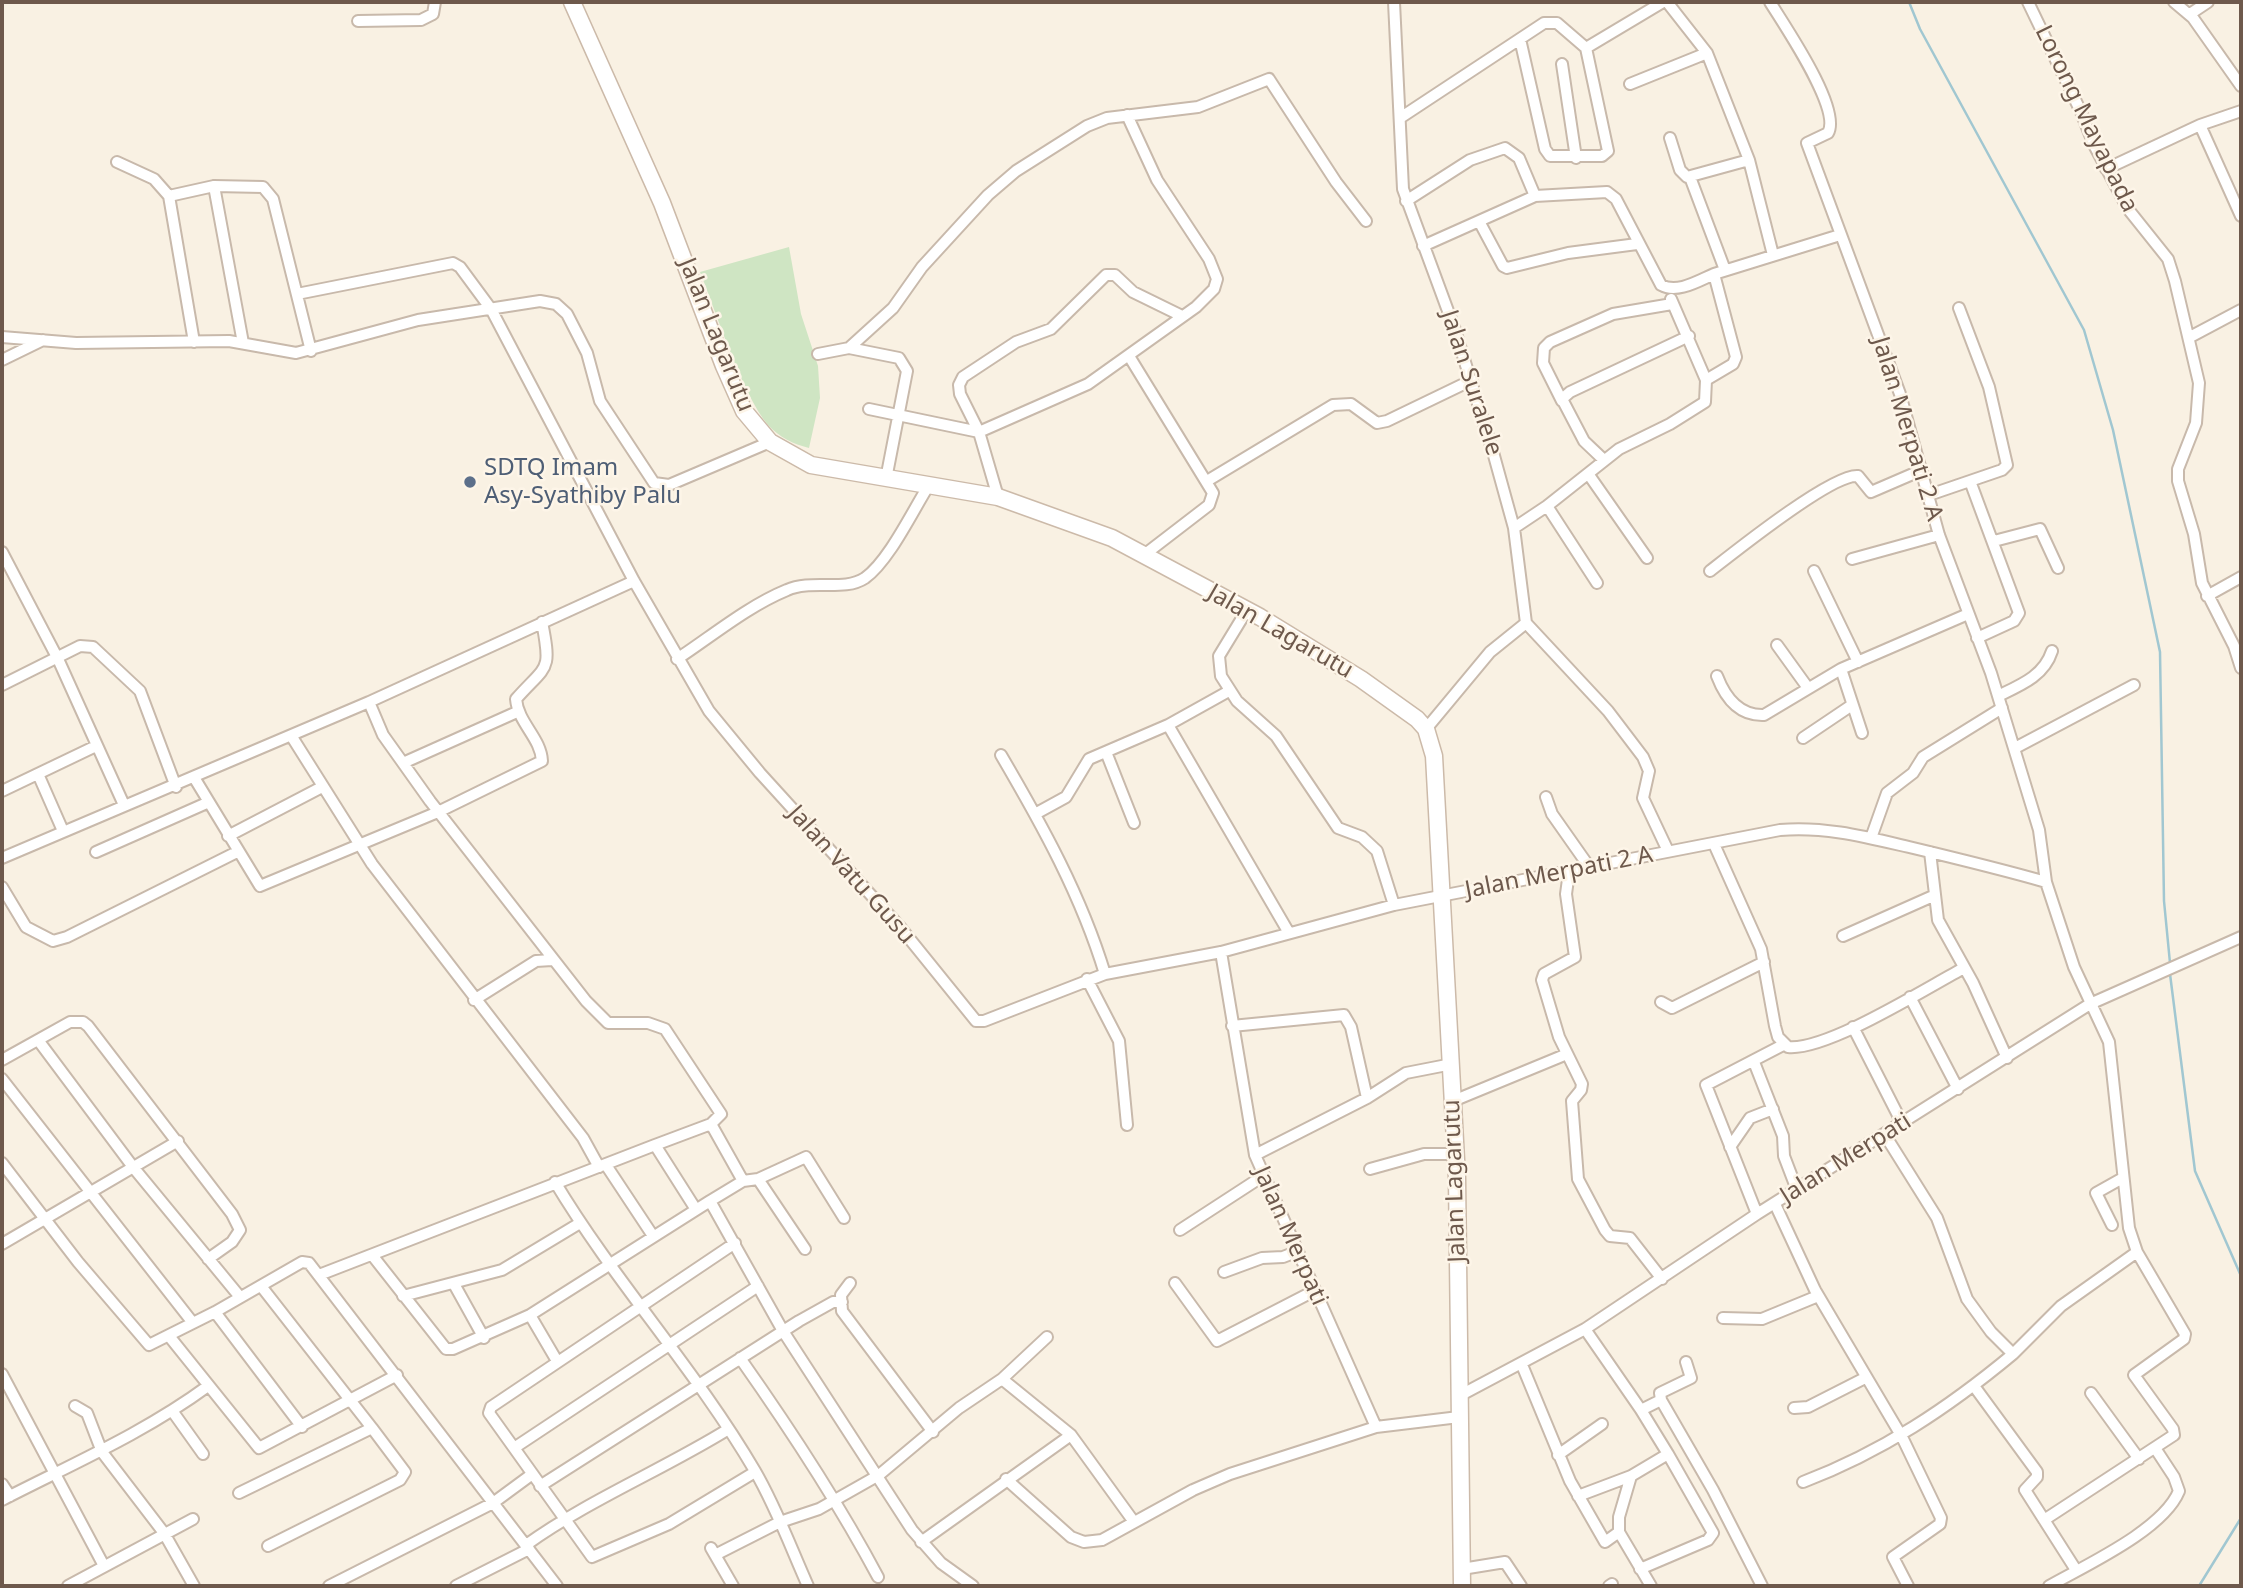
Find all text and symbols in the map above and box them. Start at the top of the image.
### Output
street label: Lorong Mayapada [2028,21,2144,217]
street label: Jalan Lagarutu [672,254,760,416]
street label: Jalan Suralele [1434,307,1508,459]
street label: Jalan Merpati 2 A [1865,334,1949,524]
place label: SDTQ Imam Asy-Syathiby Palu [484,454,681,510]
marker: SDTQ Imam Asy-Syathiby Palu [462,474,478,490]
street label: Jalan Lagarutu [1202,579,1358,685]
street label: Jalan Vatu Gusu [781,800,921,950]
street label: Jalan Merpati 2 A [1463,841,1655,905]
street label: Jalan Lagarutu [1438,1099,1472,1263]
street label: Jalan Merpati [1775,1107,1917,1211]
street label: Jalan Merpati [1247,1162,1333,1310]

